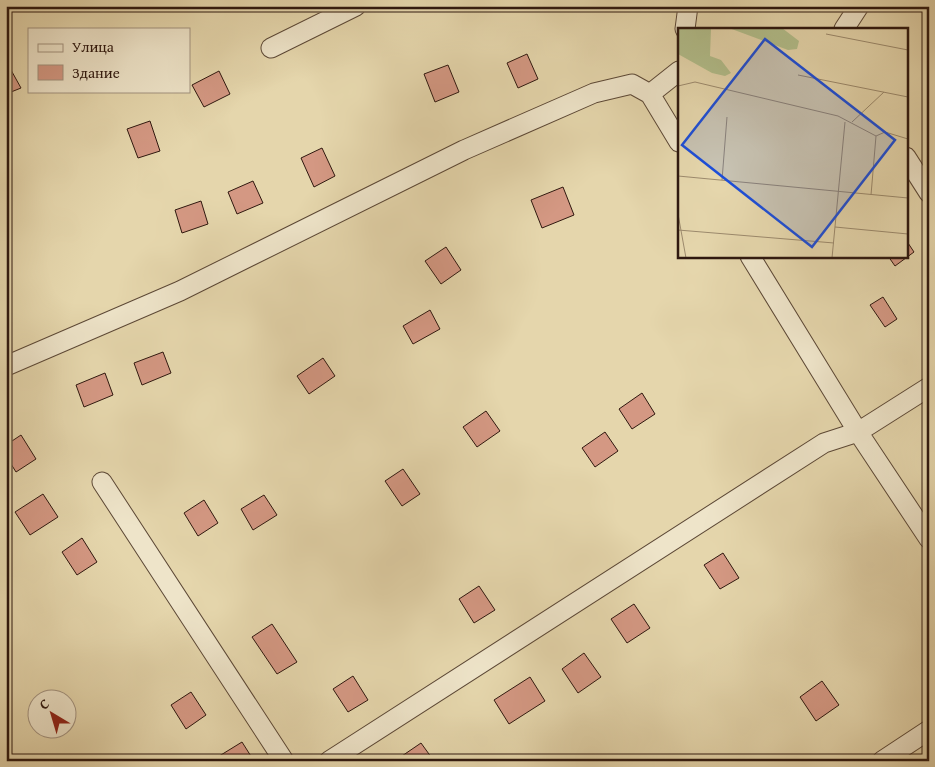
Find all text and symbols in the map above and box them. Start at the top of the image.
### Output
legend [28,28,190,92]
inset map [678,28,908,258]
text: Улица [72,36,115,57]
text: Здание [72,62,120,83]
north arrow [28,690,78,740]
text: С [35,693,53,714]

